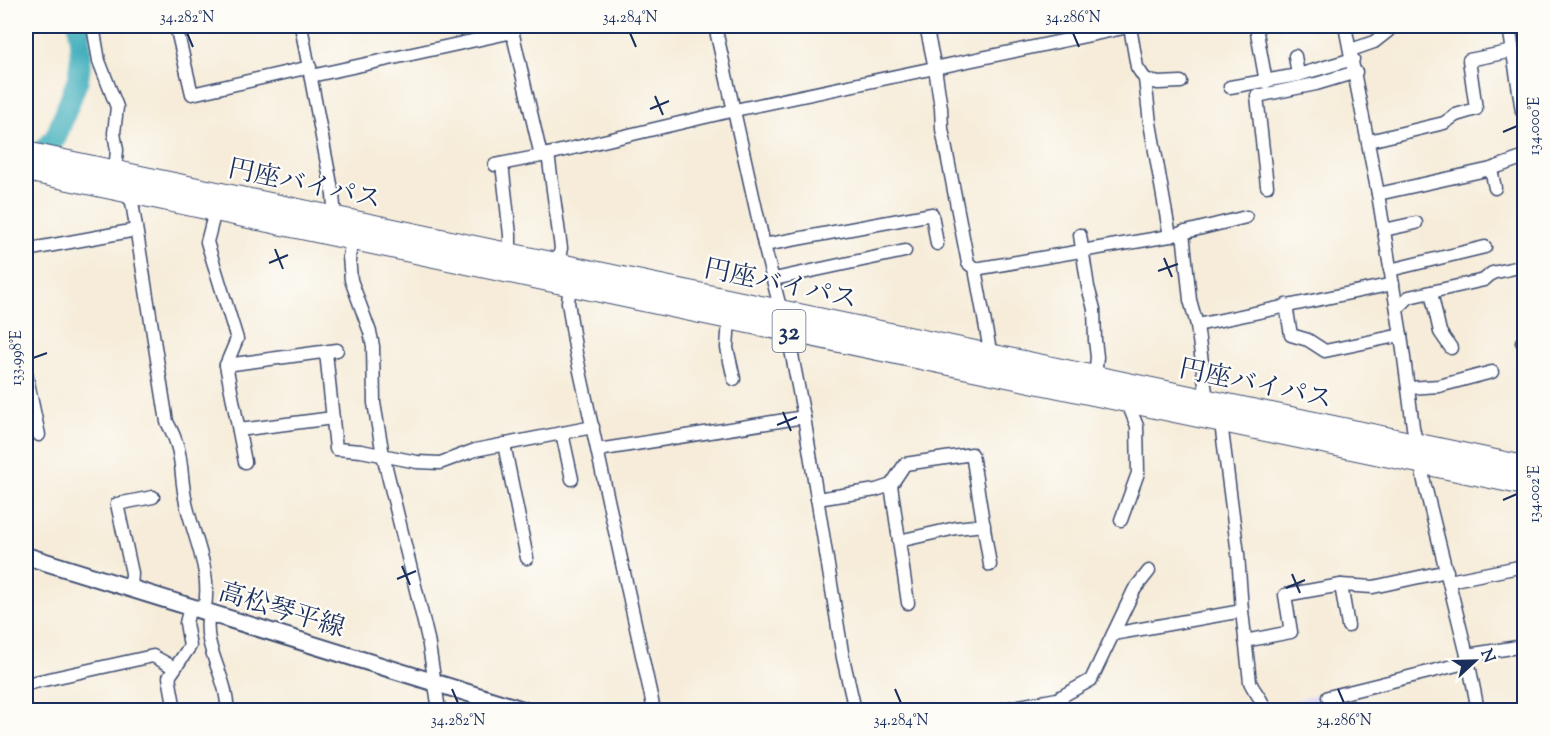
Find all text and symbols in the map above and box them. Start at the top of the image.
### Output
text: 34.282°N [160,8,214,29]
text: 34.284°N [602,8,658,29]
text: 34.286°N [1045,8,1101,29]
text: 134.000°E [1525,97,1546,155]
street label: 円座バイパス [225,151,384,220]
street label: 円座バイパス [701,251,860,320]
road number: 32 [772,310,806,352]
text: 133.998°E [7,330,28,386]
street label: 円座バイパス [1176,351,1335,420]
text: 134.002°E [1525,465,1546,523]
street label: 高松琴平線 [214,575,349,648]
north arrow [1445,631,1505,691]
text: N [1474,646,1500,667]
text: 34.282°N [431,711,485,732]
text: 34.284°N [873,711,929,732]
text: 34.286°N [1316,711,1372,732]

